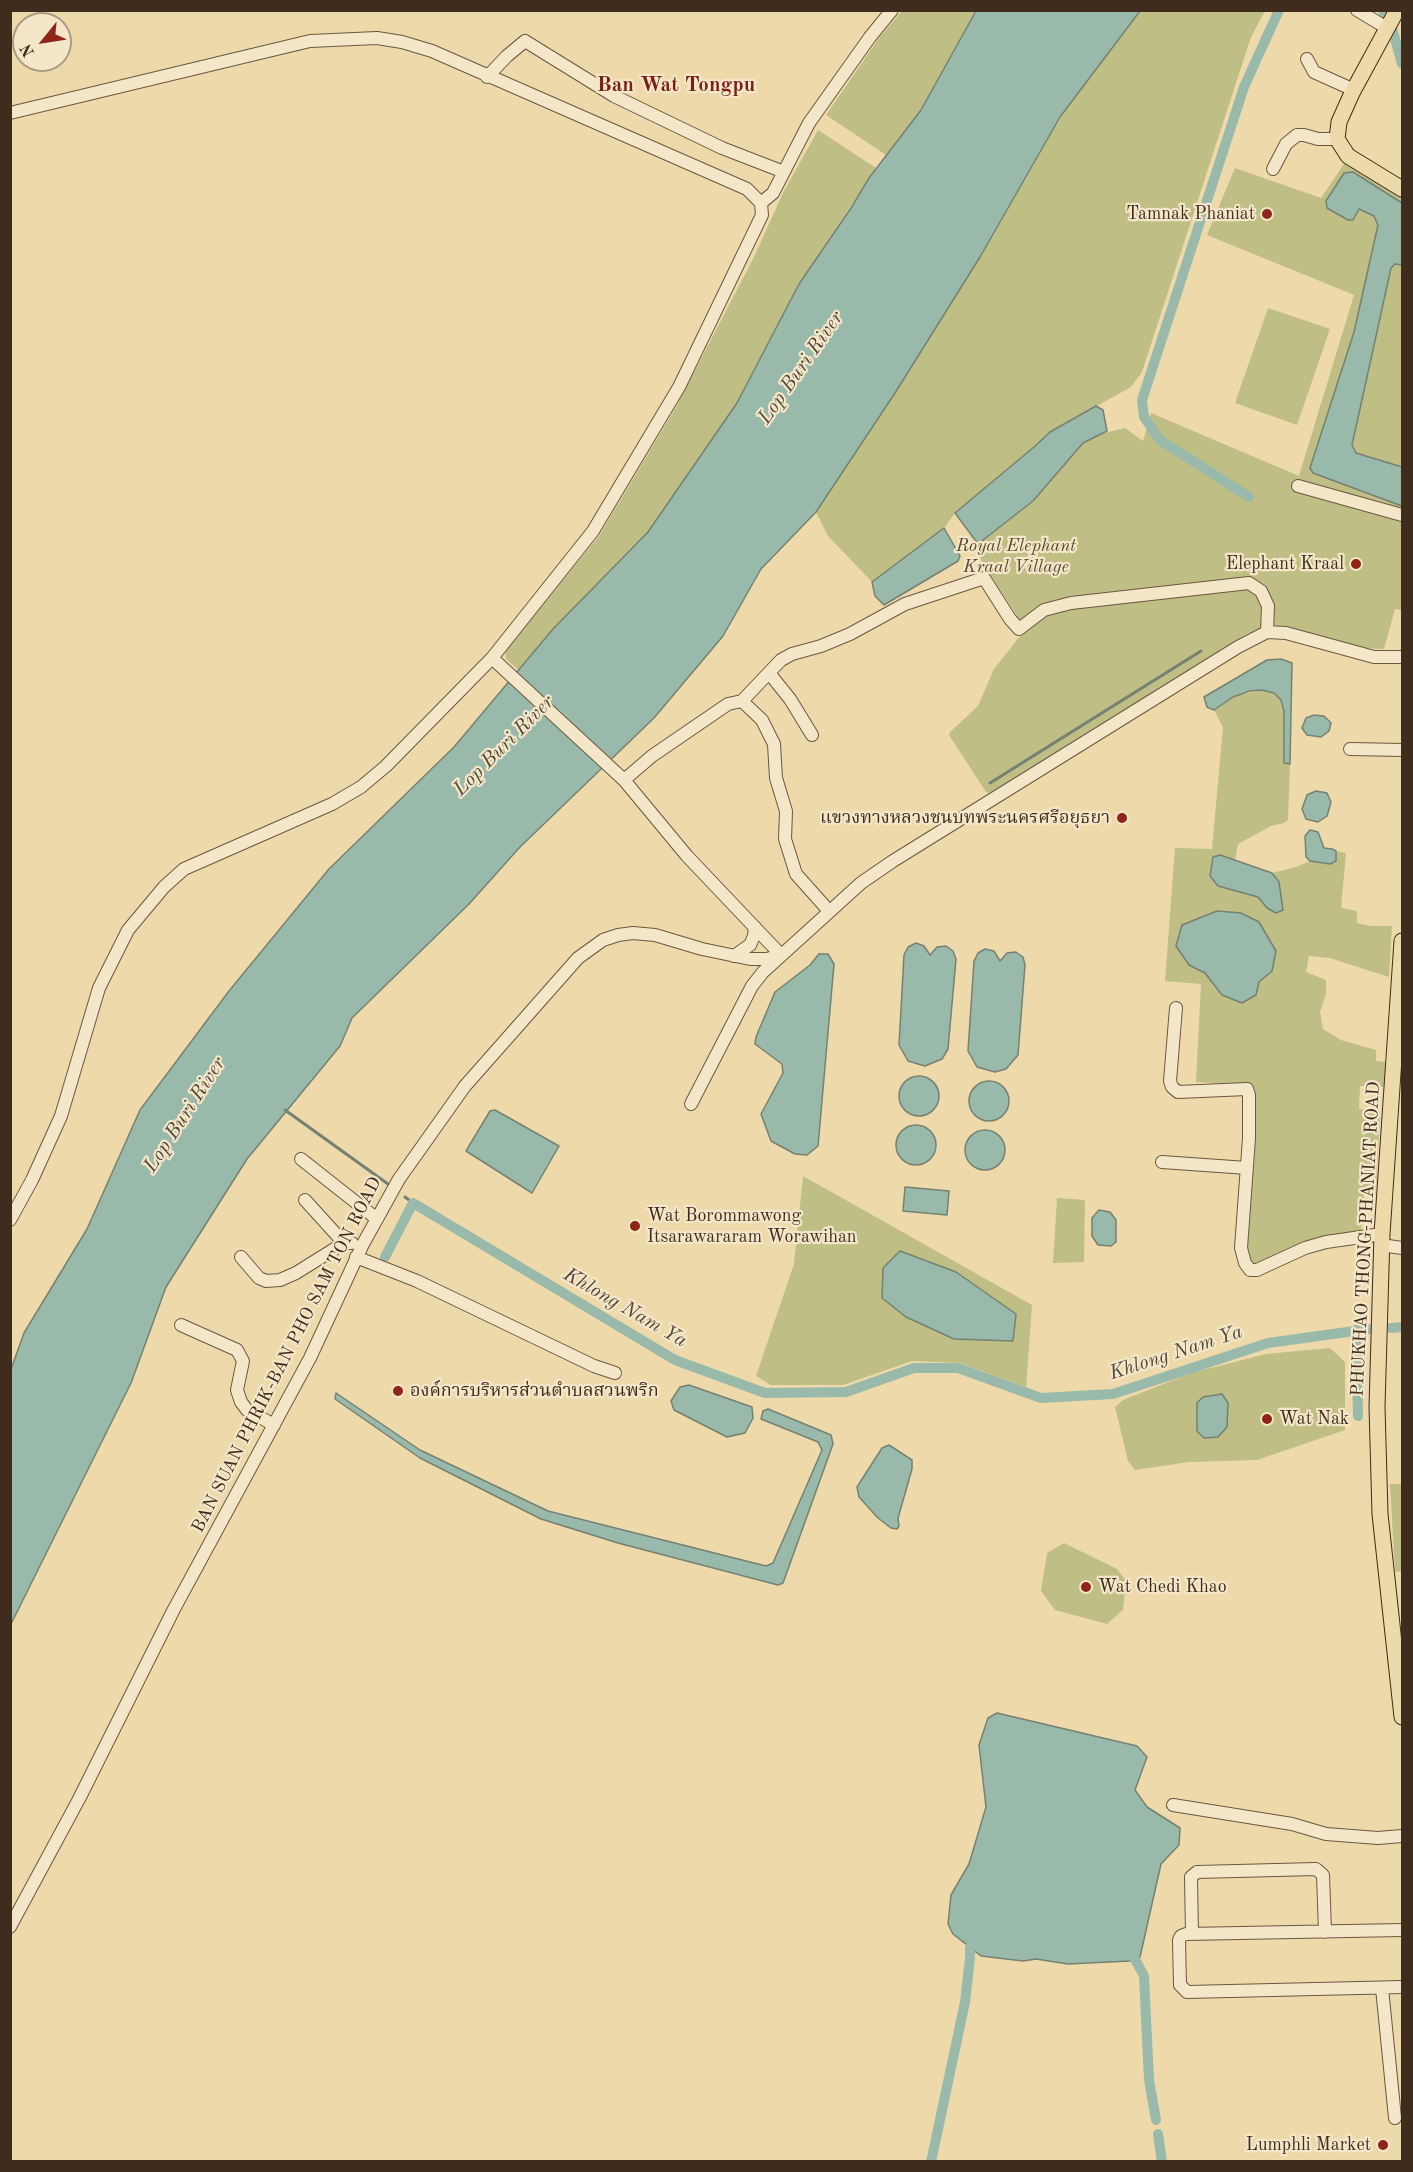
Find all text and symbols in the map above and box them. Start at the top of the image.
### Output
north arrow [12,12,72,72]
text: N [18,41,38,59]
district label: Ban Wat Tongpu [597,72,755,98]
place label: Tamnak Phaniat [1126,203,1255,225]
marker: Tamnak Phaniat [1260,207,1274,221]
water label: Lop Buri River [753,307,849,429]
park label: Royal Elephant Kraal Village [956,535,1076,578]
place label: Elephant Kraal [1226,553,1344,575]
marker: Elephant Kraal [1349,557,1363,571]
water label: Lop Buri River [449,691,559,801]
place label: แขวงทางหลวงชนบทพระนครศรีอยุธยา [820,807,1110,829]
marker: แขวงทางหลวงชนบทพระนครศรีอยุธยา [1115,811,1129,825]
water label: Lop Buri River [139,1053,231,1177]
street label: PHUKHAO THONG-PHANIAT ROAD [1347,1081,1385,1397]
street label: BAN SUAN PHRIK-BAN PHO SAM TON ROAD [187,1174,387,1536]
place label: Wat Borommawong Itsarawararam Worawihan [647,1205,857,1248]
marker: Wat Borommawong Itsarawararam Worawihan [628,1219,642,1233]
water label: Khlong Nam Ya [559,1263,691,1353]
water label: Khlong Nam Ya [1106,1320,1246,1386]
place label: องค์การบริหารส่วนตำบลสวนพริก [410,1380,659,1402]
marker: องค์การบริหารส่วนตำบลสวนพริก [391,1384,405,1398]
place label: Wat Nak [1279,1408,1349,1430]
marker: Wat Nak [1260,1412,1274,1426]
place label: Wat Chedi Khao [1098,1576,1227,1598]
marker: Wat Chedi Khao [1079,1580,1093,1594]
place label: Lumphli Market [1246,2134,1371,2156]
marker: Lumphli Market [1376,2138,1390,2152]

